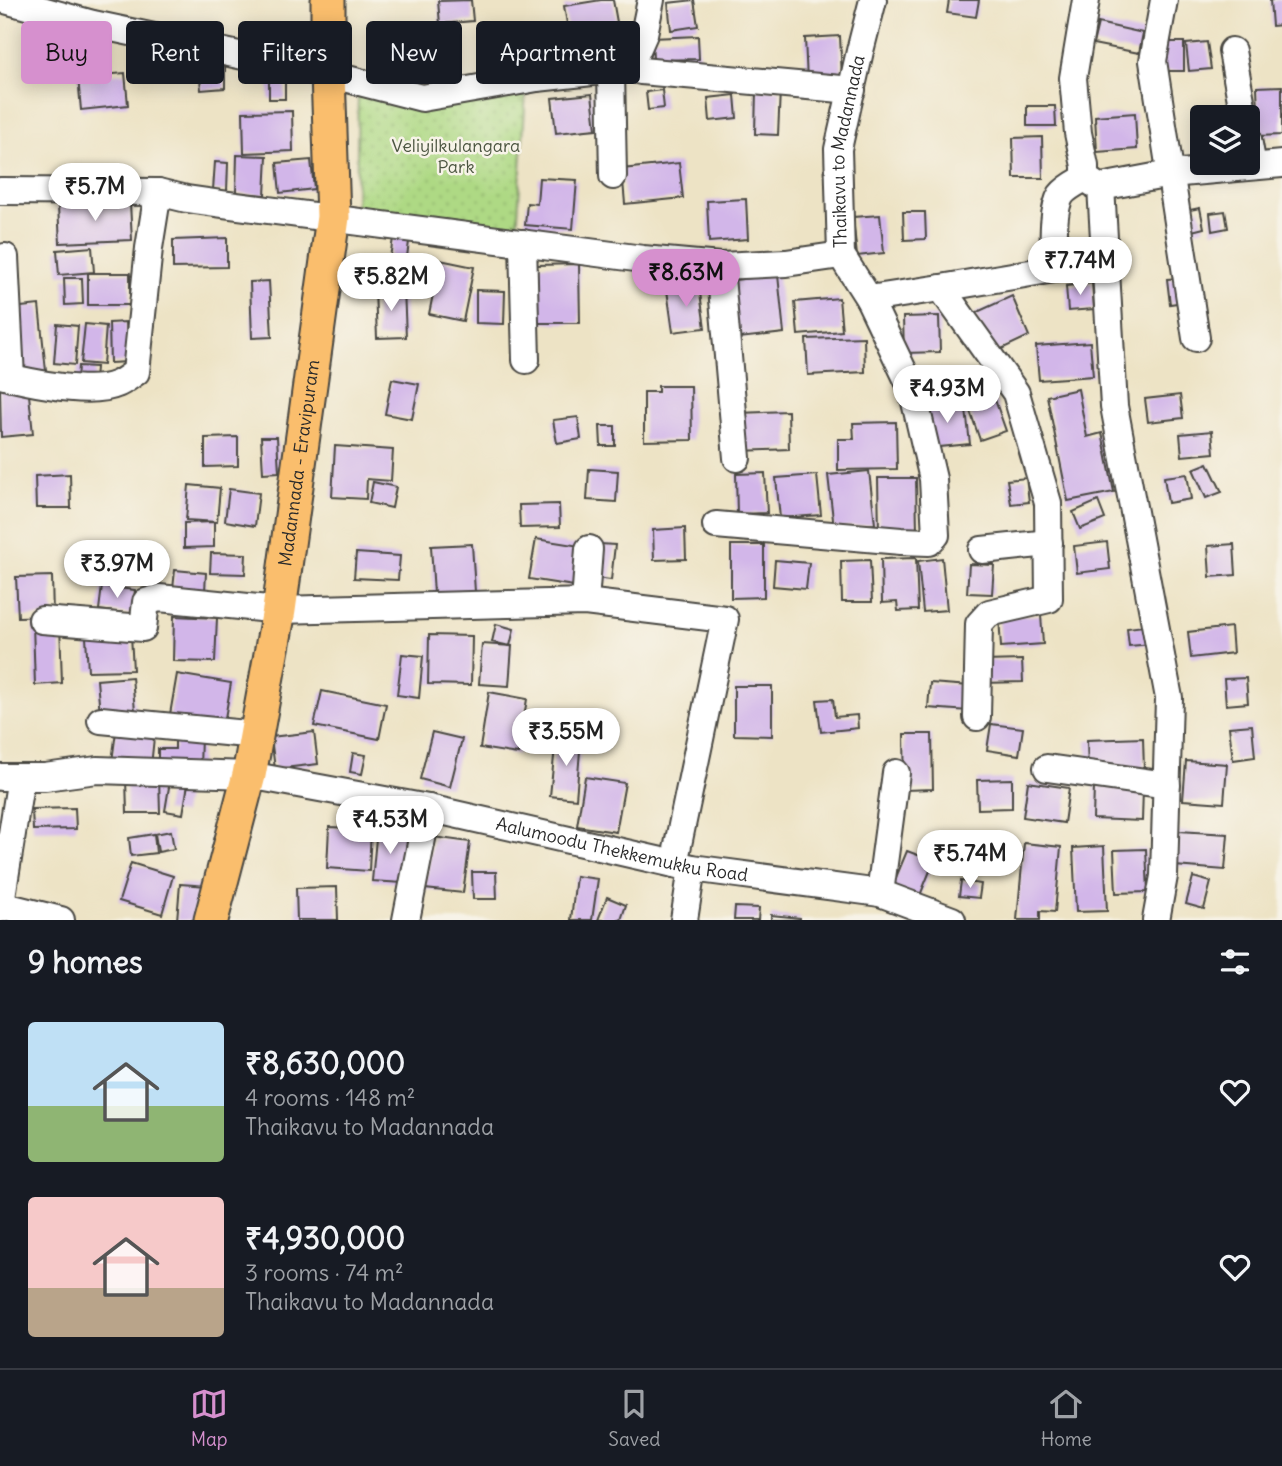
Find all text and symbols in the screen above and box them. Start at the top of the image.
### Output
chip: Buy [21,21,112,84]
chip: Rent [126,21,224,84]
chip: Filters [238,21,352,84]
chip: New [366,21,462,84]
chip: Apartment [476,21,640,84]
street label: Thaikavu to Madannada [826,53,870,248]
map controls [1190,105,1260,175]
button: layers [1190,105,1260,175]
park label: Veliyilkulangara Park [392,134,520,178]
pin: ₹5.7M [46,164,144,223]
text: ₹5.7M [64,171,126,200]
pin: ₹7.74M [1023,238,1137,297]
text: ₹7.74M [1044,245,1116,274]
pin: ₹8.63M [629,250,743,309]
pin: ₹5.82M [334,254,448,313]
text: ₹8.63M [648,257,724,286]
text: ₹5.82M [353,261,429,290]
street label: Madannada - Eravipuram [273,358,324,568]
pin: ₹4.93M [890,366,1004,425]
text: ₹4.93M [909,373,985,402]
pin: ₹3.97M [60,540,174,600]
text: ₹3.97M [80,548,154,577]
pin: ₹3.55M [509,708,623,768]
text: ₹3.55M [528,716,604,745]
pin: ₹4.53M [333,796,447,856]
text: ₹4.53M [352,804,428,833]
street label: Aalumoodu Thekkemukku Road [494,812,750,886]
pin: ₹5.74M [913,830,1027,890]
text: ₹5.74M [933,838,1007,867]
text: 9 homes [28,943,143,981]
icon: filters [1216,943,1254,981]
text: ₹8,630,000 [245,1044,405,1082]
icon: home [84,1050,168,1134]
icon: heart [1216,1073,1254,1111]
text: 4 rooms · 148 m² [245,1083,415,1112]
text: Thaikavu to Madannada [245,1112,494,1141]
text: ₹4,930,000 [245,1219,405,1257]
icon: home [84,1225,168,1309]
icon: heart [1216,1248,1254,1286]
text: 3 rooms · 74 m² [245,1258,404,1287]
text: Thaikavu to Madannada [245,1287,494,1316]
tab: Map [190,1385,228,1451]
tab: Saved [608,1385,660,1451]
tab: Home [1041,1385,1092,1451]

